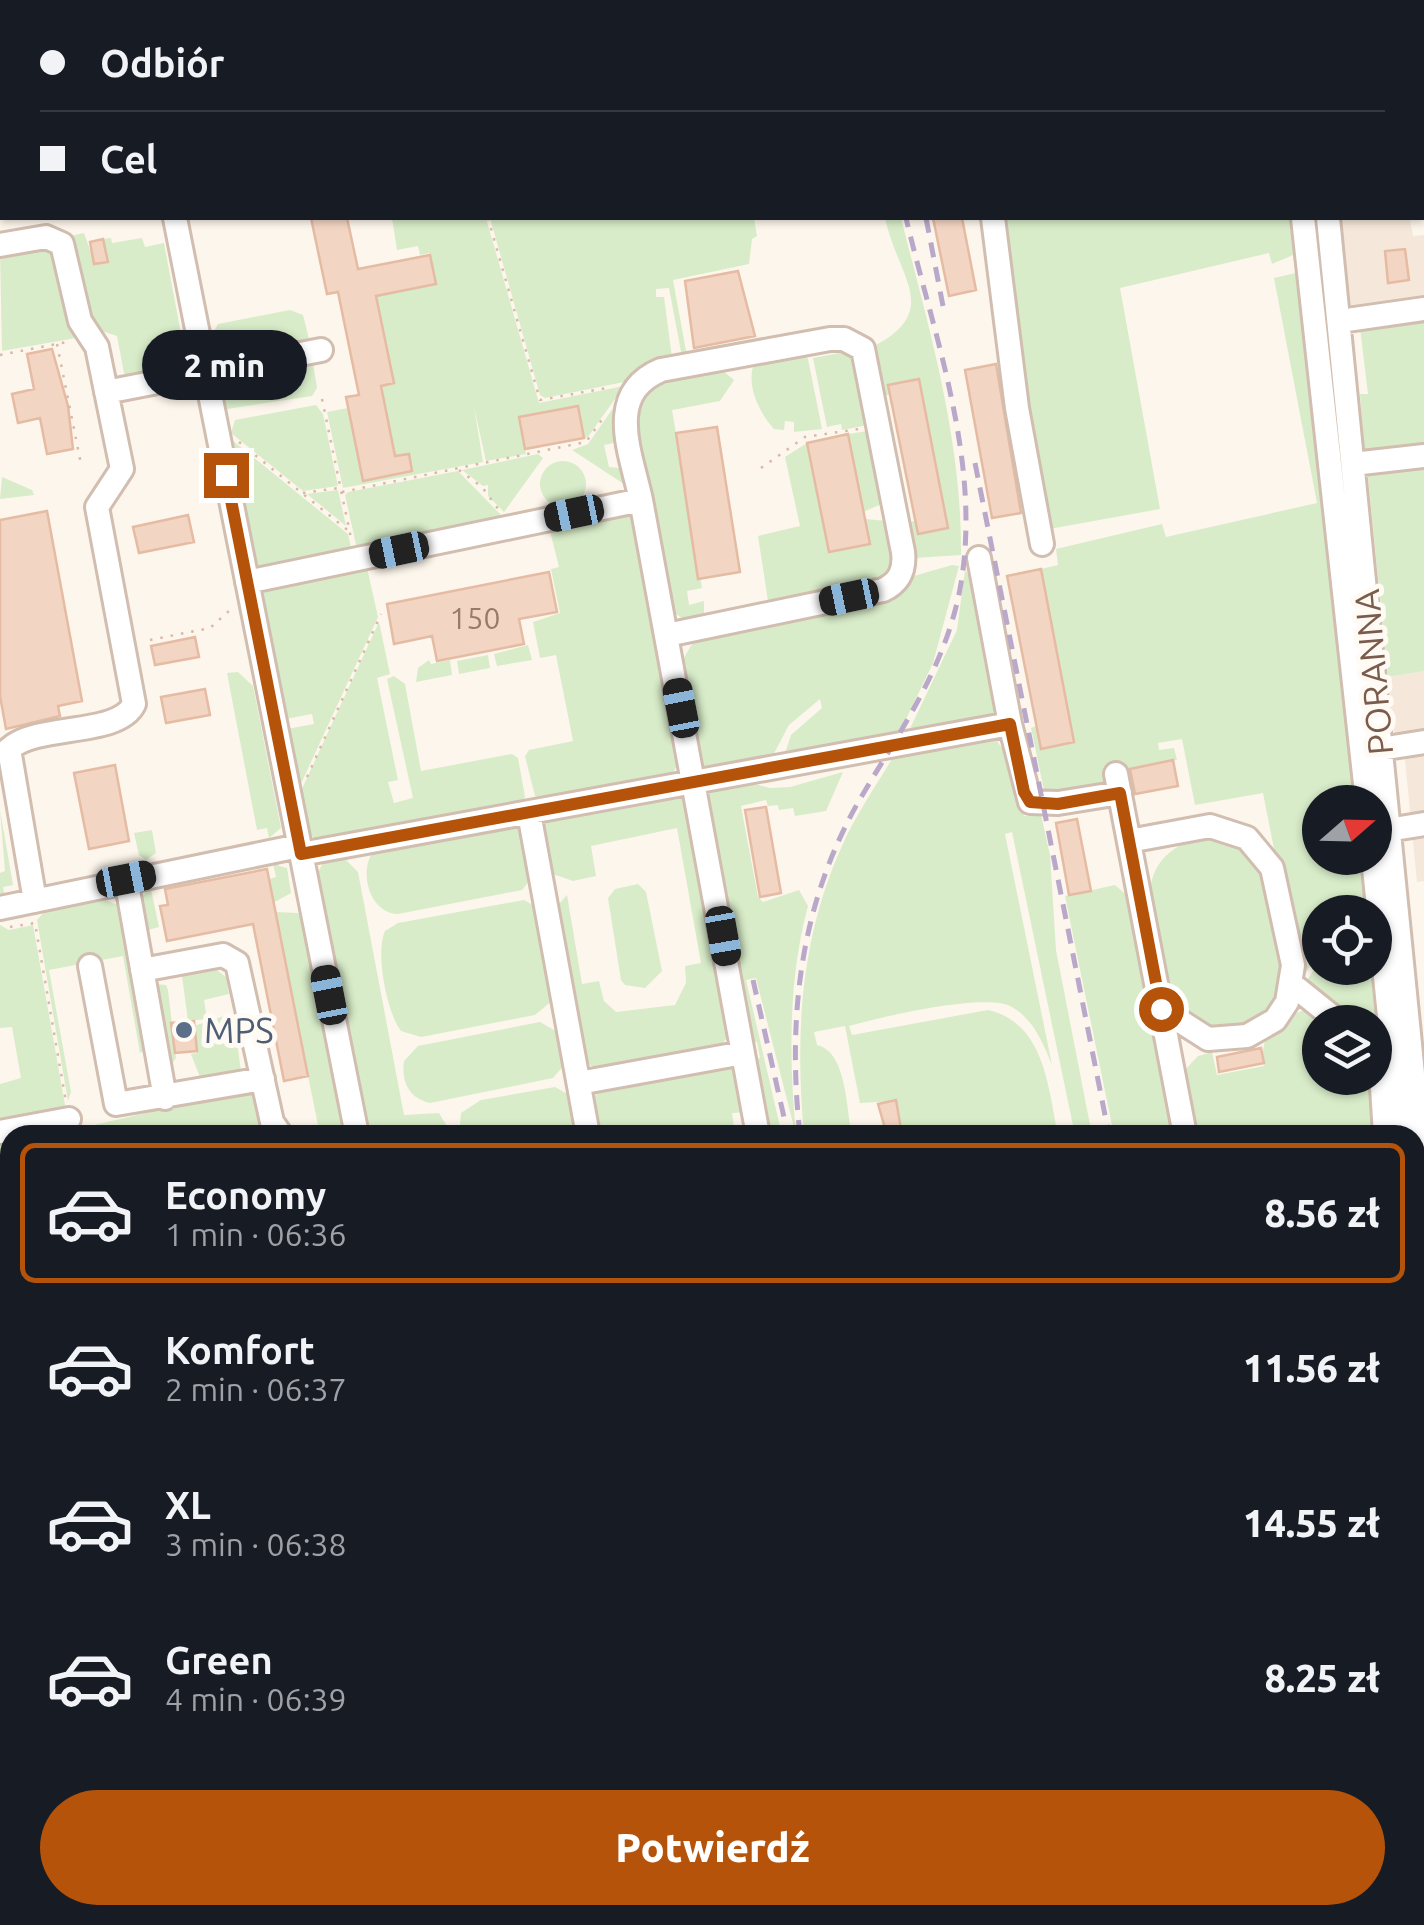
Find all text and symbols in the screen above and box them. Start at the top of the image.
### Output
text: Odbiór [100,42,225,84]
text: Cel [100,138,157,180]
callout: 2 min [144,330,308,400]
text: 2 min [184,347,265,383]
route end [204,453,249,498]
car [542,492,606,534]
car [367,529,431,571]
car [817,576,881,618]
street label: PORANNA [1346,587,1400,757]
house number: 150 [450,601,500,635]
car [661,676,701,740]
north arrow [1302,785,1392,875]
map controls [1302,785,1392,1095]
car [94,859,158,899]
button: locate [1302,895,1392,985]
car [703,904,743,968]
car [309,963,349,1027]
route start [1139,987,1184,1032]
button: layers [1302,1005,1392,1095]
place label: MPS [204,1010,274,1050]
marker: MPS [173,1019,195,1041]
icon: car [45,1168,135,1258]
text: Economy [165,1174,326,1216]
text: 8.56 zł [1264,1192,1380,1234]
text: 1 min · 06:36 [165,1216,347,1252]
icon: car [45,1323,135,1413]
text: Komfort [165,1329,315,1371]
text: 11.56 zł [1243,1347,1380,1389]
text: 2 min · 06:37 [165,1371,347,1407]
icon: car [45,1478,135,1568]
text: XL [165,1484,211,1526]
text: 14.55 zł [1243,1502,1380,1544]
text: 3 min · 06:38 [165,1526,347,1562]
icon: car [45,1633,135,1723]
text: Green [165,1639,273,1681]
text: 8.25 zł [1264,1657,1380,1699]
text: 4 min · 06:39 [165,1681,347,1717]
button: Potwierdź [40,1790,1385,1905]

